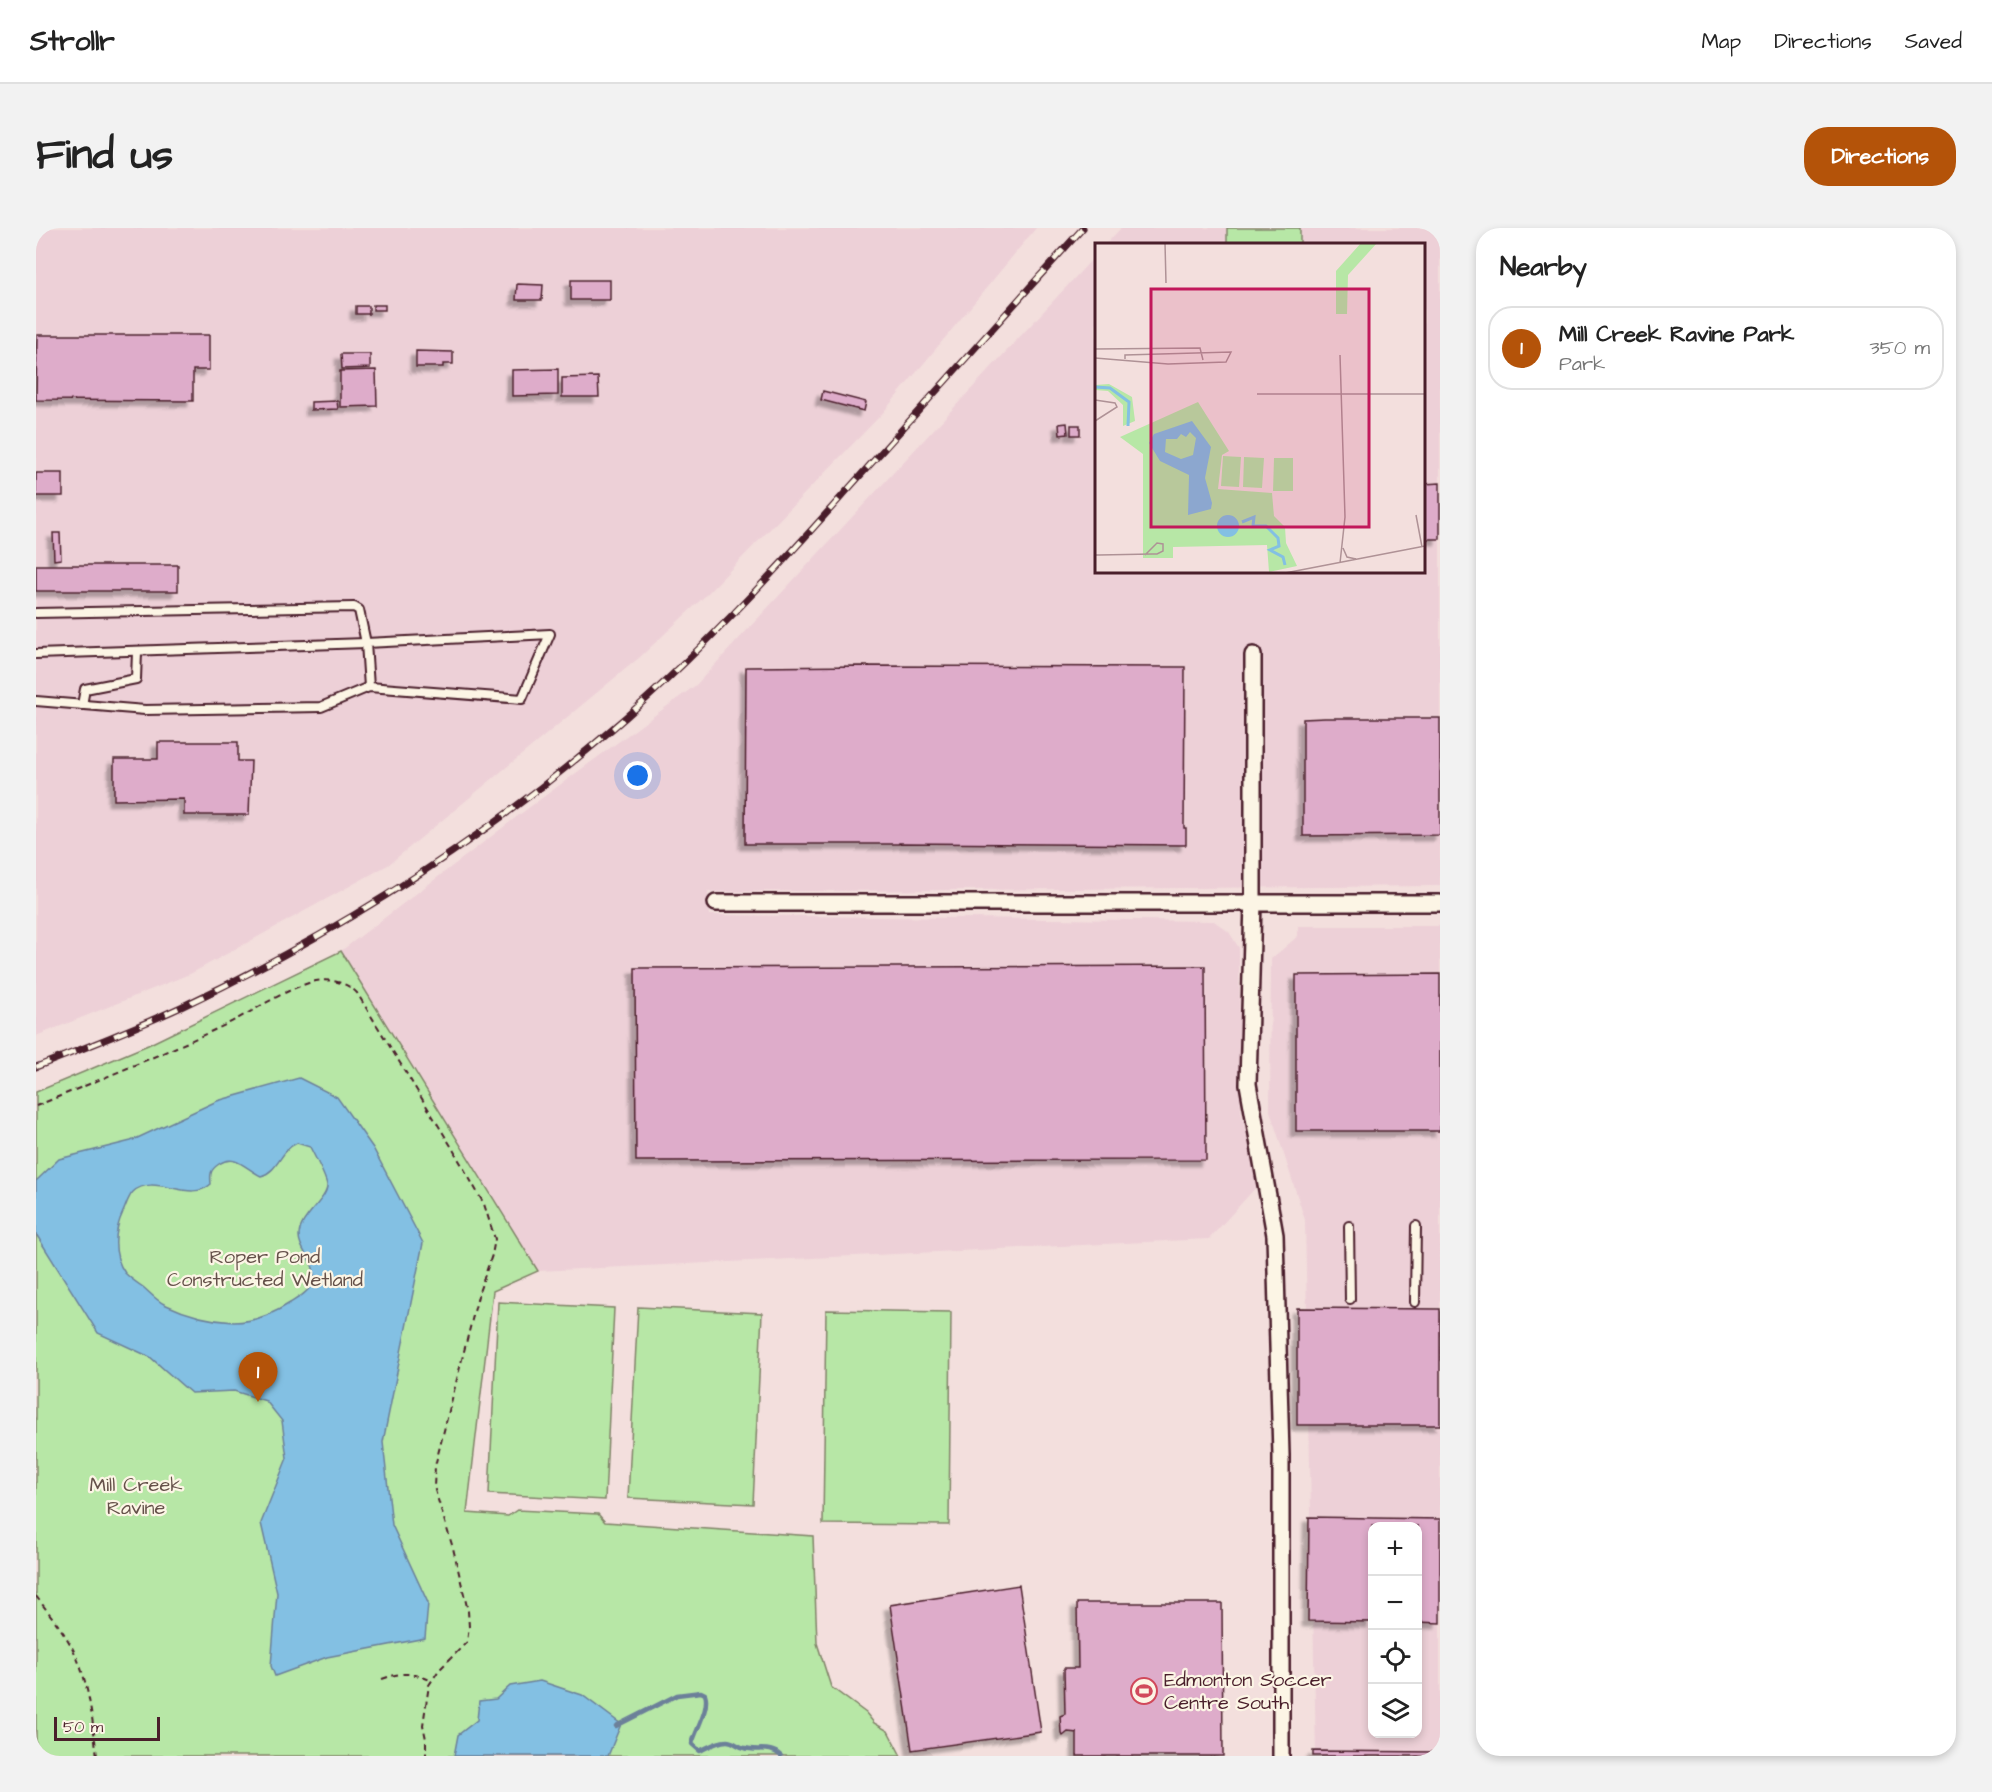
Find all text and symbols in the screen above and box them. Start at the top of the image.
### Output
text: Strollr [30,22,115,61]
text: Map [1701,27,1741,56]
text: Directions [1774,27,1872,56]
text: Saved [1905,27,1962,56]
text: Find us [36,127,173,185]
button: Directions [1804,127,1956,186]
inset map [1095,243,1425,573]
text: Nearby [1500,249,1587,285]
text: Mill Creek Ravine Park [1559,319,1794,350]
text: 1 [1520,334,1523,362]
text: 350 m [1869,334,1930,362]
text: Park [1559,350,1605,378]
your location [623,761,652,790]
park label: Roper Pond Constructed Wetland [167,1243,363,1294]
pin: 1 [238,1352,278,1402]
park label: Mill Creek Ravine [90,1471,183,1522]
map controls [1368,1522,1422,1738]
button: + [1368,1522,1422,1576]
button: − [1368,1576,1422,1630]
button: locate [1368,1630,1422,1684]
place label: Edmonton Soccer Centre South [1164,1666,1332,1717]
sports icon: Edmonton Soccer Centre South [1129,1676,1159,1706]
button: layers [1368,1684,1422,1738]
scale bar [54,1714,160,1742]
text: 50 m [63,1716,103,1738]

